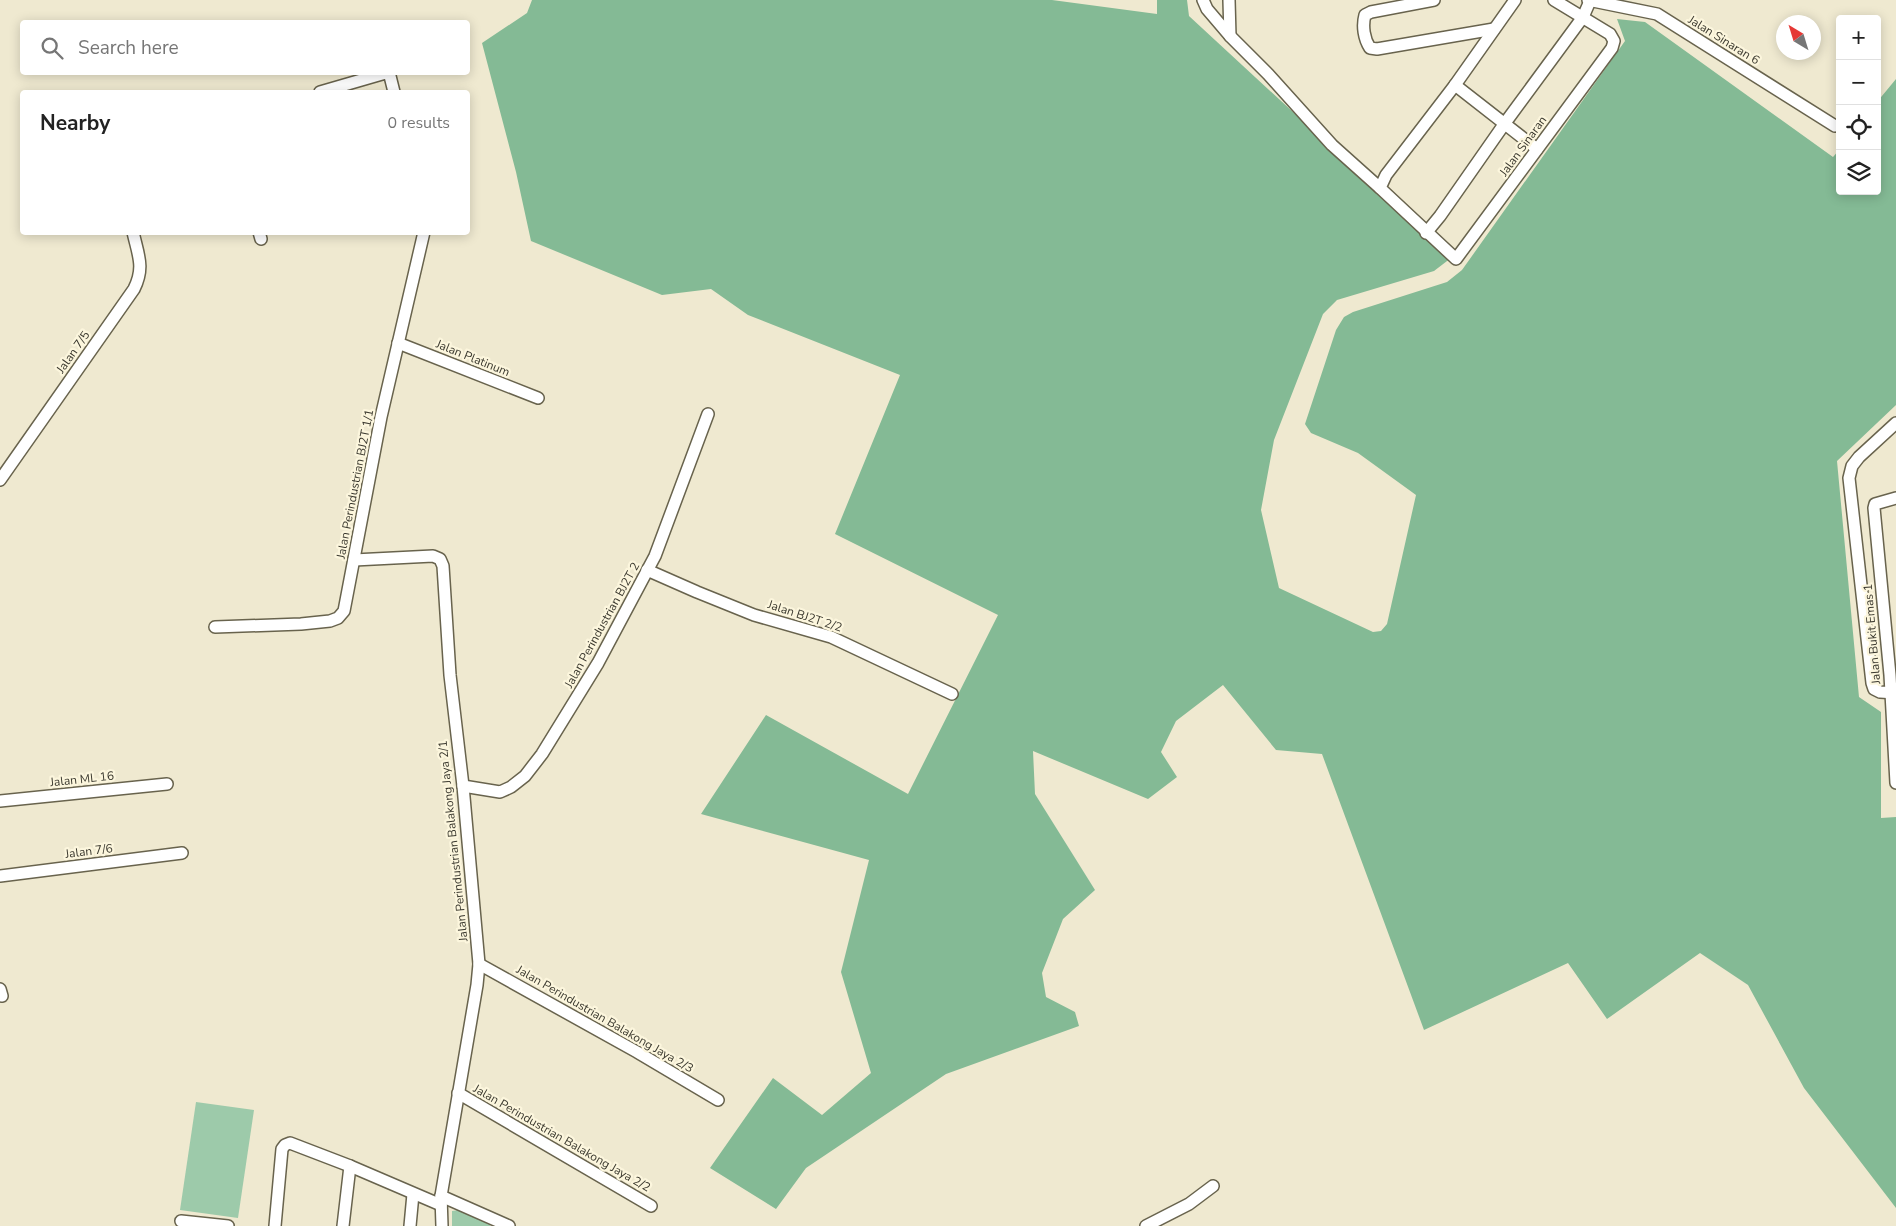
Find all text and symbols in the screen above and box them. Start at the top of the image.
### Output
street label: Jalan Sinaran 6 [1685,11,1763,68]
north arrow [1776,15,1821,60]
map controls [1836,15,1881,195]
button: + [1836,15,1881,60]
search box [20,20,470,75]
icon: search [38,34,66,62]
text: Search here [78,35,179,61]
button: − [1836,60,1881,105]
button: locate [1836,105,1881,150]
text: Nearby [40,109,110,137]
text: 0 results [388,112,450,134]
street label: Jalan Sinaran [1495,113,1550,180]
button: layers [1836,150,1881,195]
street label: Jalan 7/5 [52,328,93,377]
street label: Jalan Platinum [433,336,512,380]
street label: Jalan Perindustrian BJ2T 1/1 [332,408,377,561]
street label: Jalan Perindustrian BJ2T 2 [560,559,643,692]
street label: Jalan Bukit Emas 1 [1860,583,1884,686]
street label: Jalan BJ2T 2/2 [765,596,844,636]
street label: Jalan Perindustrian Balakong Jaya 2/1 [434,740,472,943]
street label: Jalan ML 16 [48,768,115,790]
street label: Jalan 7/6 [63,840,114,862]
street label: Jalan Perindustrian Balakong Jaya 2/3 [513,961,696,1076]
street label: Jalan Perindustrian Balakong Jaya 2/2 [470,1080,653,1195]

